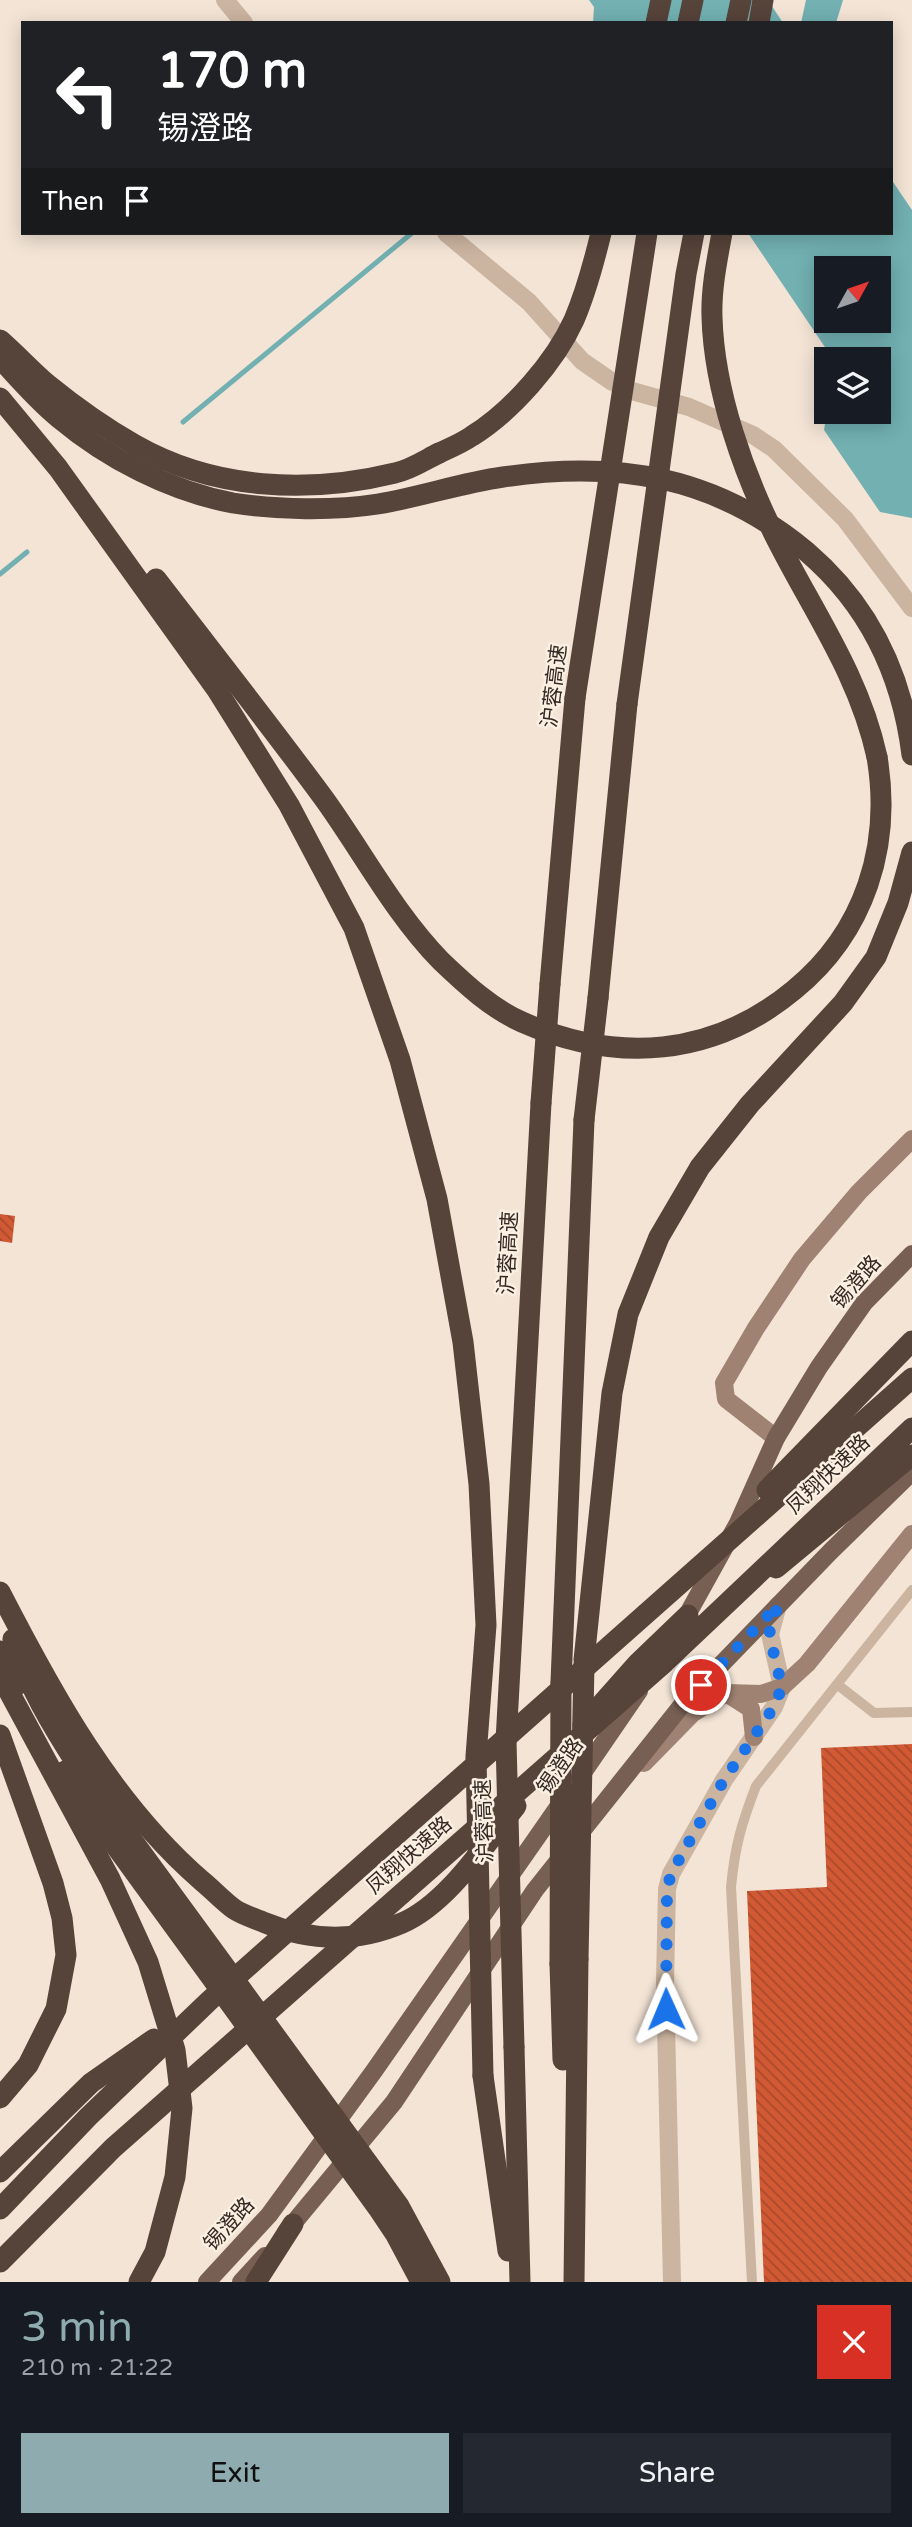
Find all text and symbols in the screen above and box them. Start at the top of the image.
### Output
text: 170 m [157,42,307,101]
icon: left [42,49,133,140]
text: 锡澄路 [157,110,253,148]
icon: arrive [118,182,156,220]
text: Then [42,186,104,217]
north arrow [814,256,891,332]
map controls [814,256,891,424]
button: layers [814,347,891,424]
street label: 沪蓉高速 [537,643,572,729]
street label: 沪蓉高速 [494,1210,523,1296]
street label: 锡澄路 [826,1250,886,1314]
street label: 凤翔快速路 [781,1429,875,1519]
pin [671,1655,731,1715]
icon: arrive [682,1666,720,1704]
street label: 锡澄路 [532,1733,589,1799]
street label: 沪蓉高速 [471,1779,498,1863]
street label: 凤翔快速路 [362,1812,457,1899]
position arrow [629,1972,703,2046]
street label: 锡澄路 [199,2193,260,2256]
text: 3 min [21,2302,133,2353]
button: close [817,2305,891,2379]
text: 210 m · 21:22 [21,2354,173,2382]
button: Exit [21,2433,449,2513]
button: Share [463,2433,891,2513]

